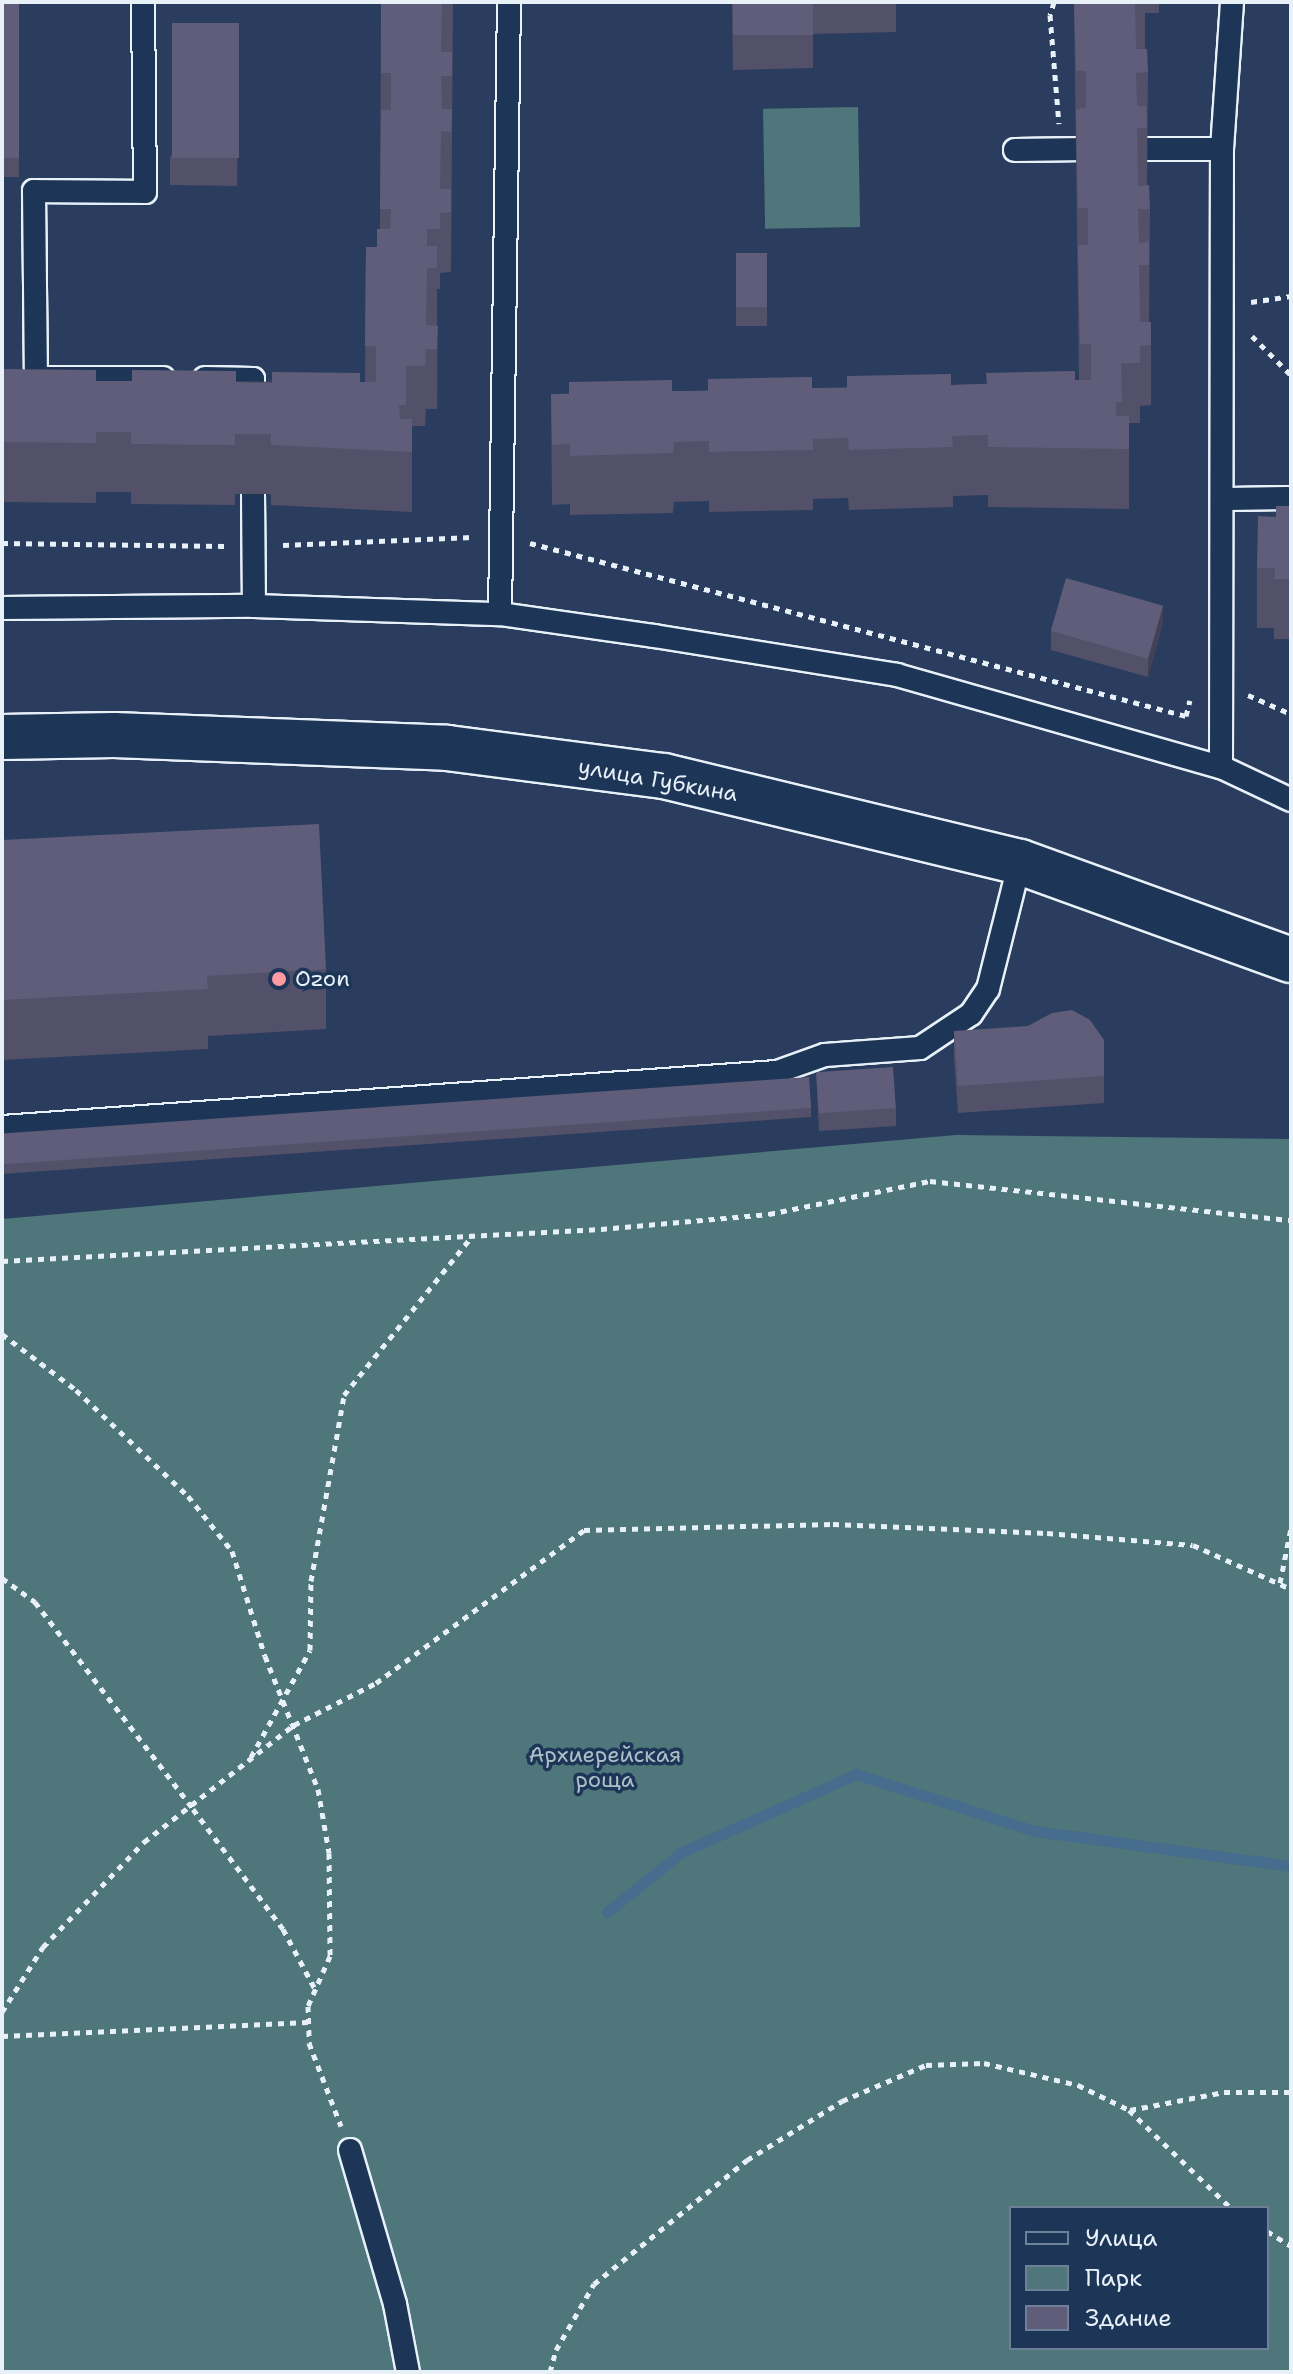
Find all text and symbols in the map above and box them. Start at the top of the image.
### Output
street label: улица Губкина [576,753,740,807]
place label: Ozon [295,966,350,992]
marker: Ozon [270,970,288,988]
park label: Архиерейская роща [529,1741,681,1792]
legend [1009,2206,1269,2350]
text: Улица [1085,2222,1158,2254]
text: Парк [1085,2262,1142,2294]
text: Здание [1085,2302,1172,2334]

